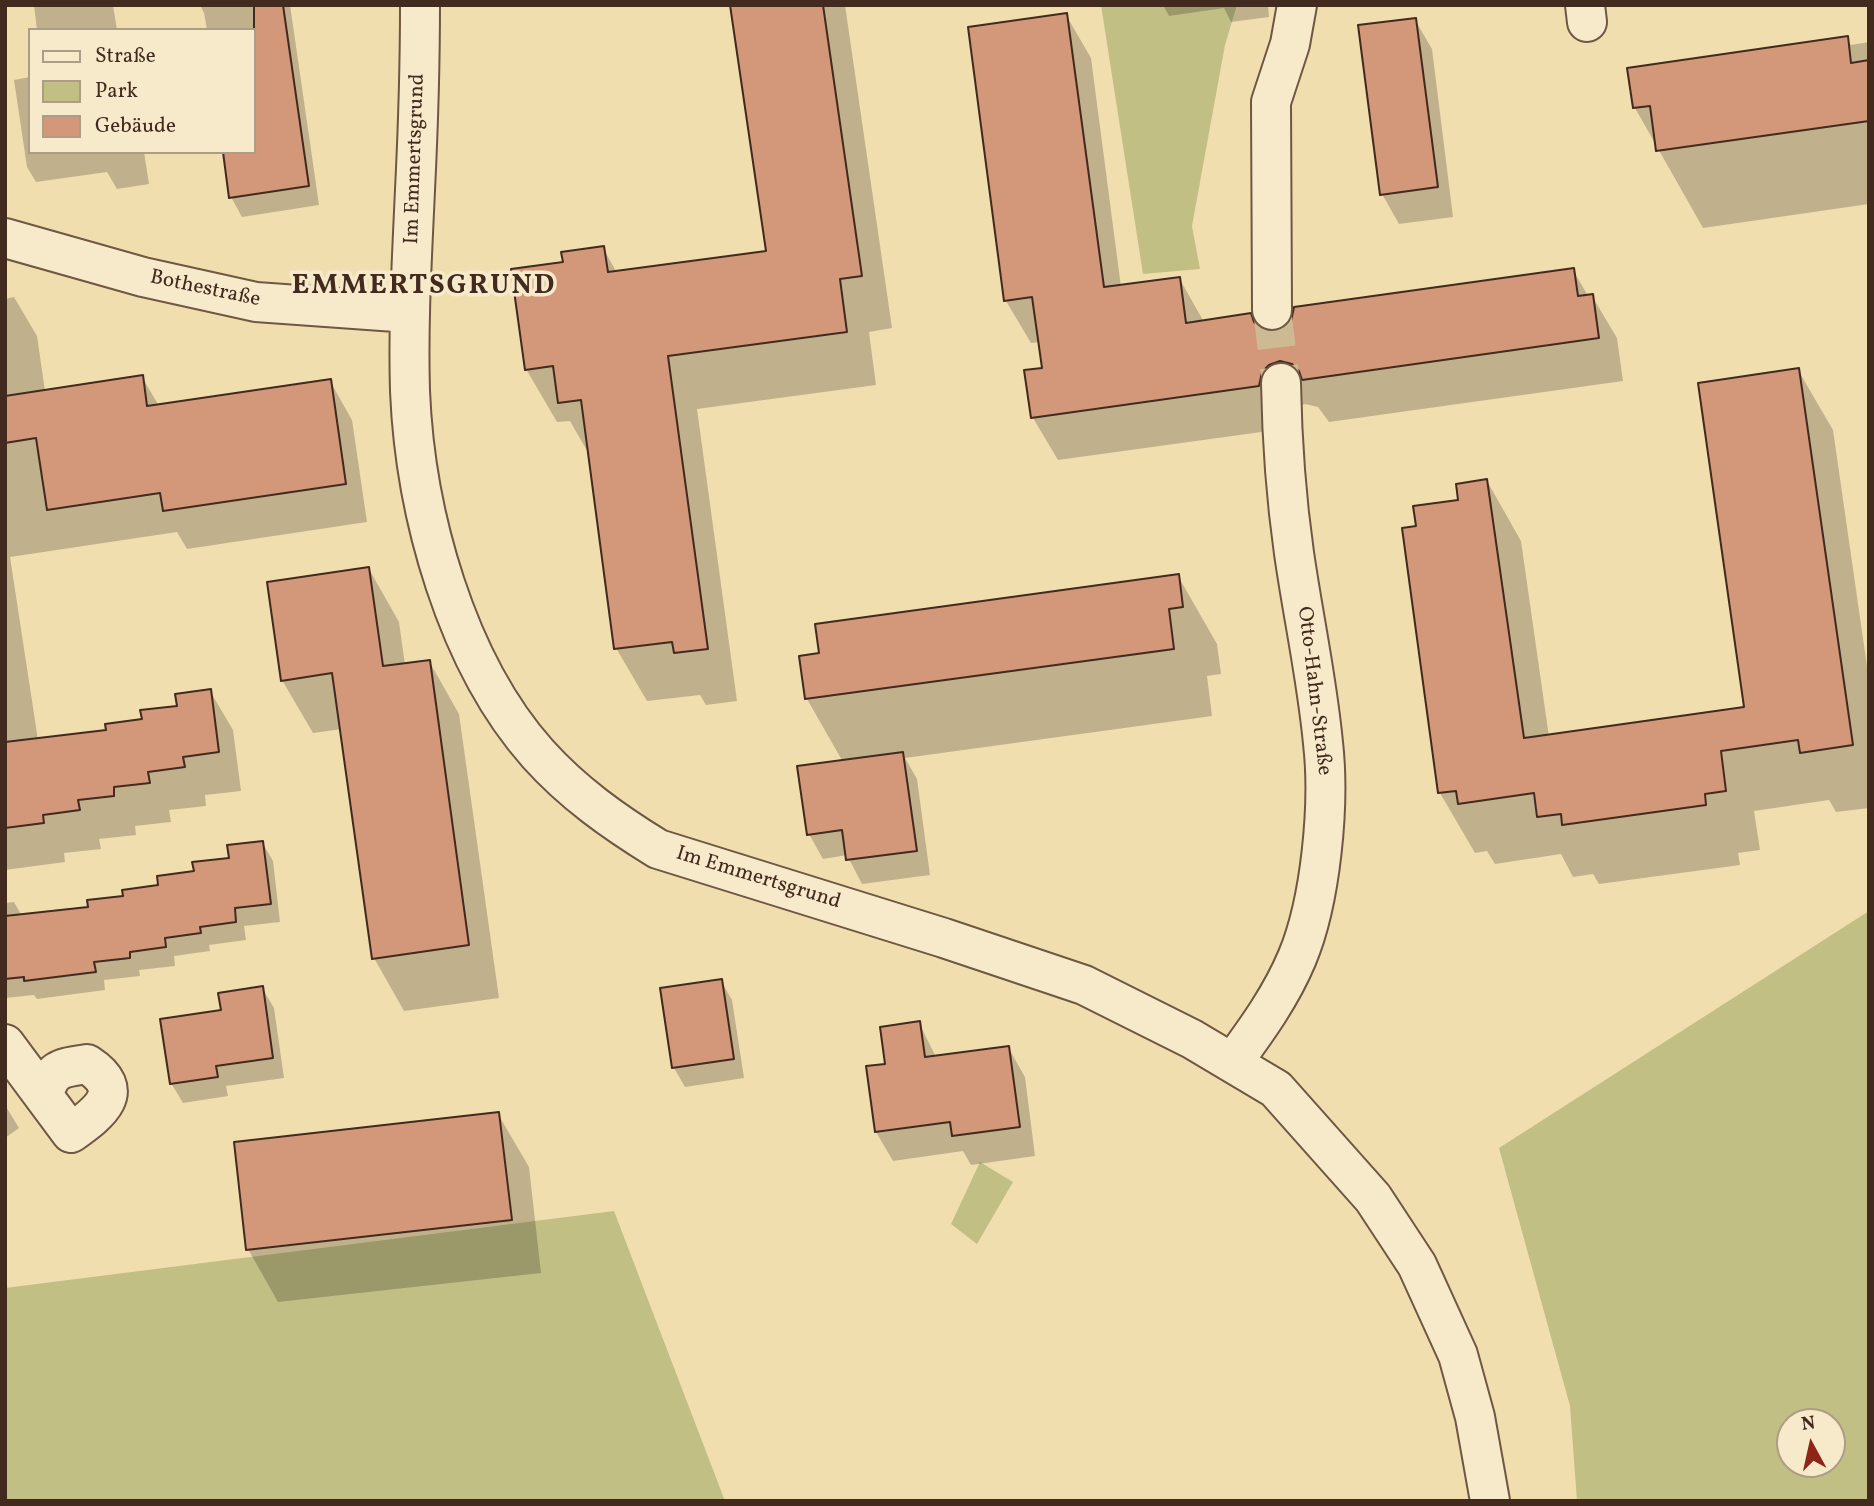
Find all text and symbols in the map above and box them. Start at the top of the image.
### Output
legend [28,28,256,154]
text: Straße [95,42,156,71]
street label: Im Emmertsgrund [400,73,432,245]
text: Park [95,77,138,106]
text: Gebäude [95,112,176,141]
street label: Bothestraße [147,266,263,314]
district label: EMMERTSGRUND [293,271,555,305]
street label: Otto-Hahn-Straße [1290,605,1336,777]
street label: Im Emmertsgrund [673,842,843,916]
north arrow [1776,1408,1846,1478]
text: N [1800,1410,1817,1438]

